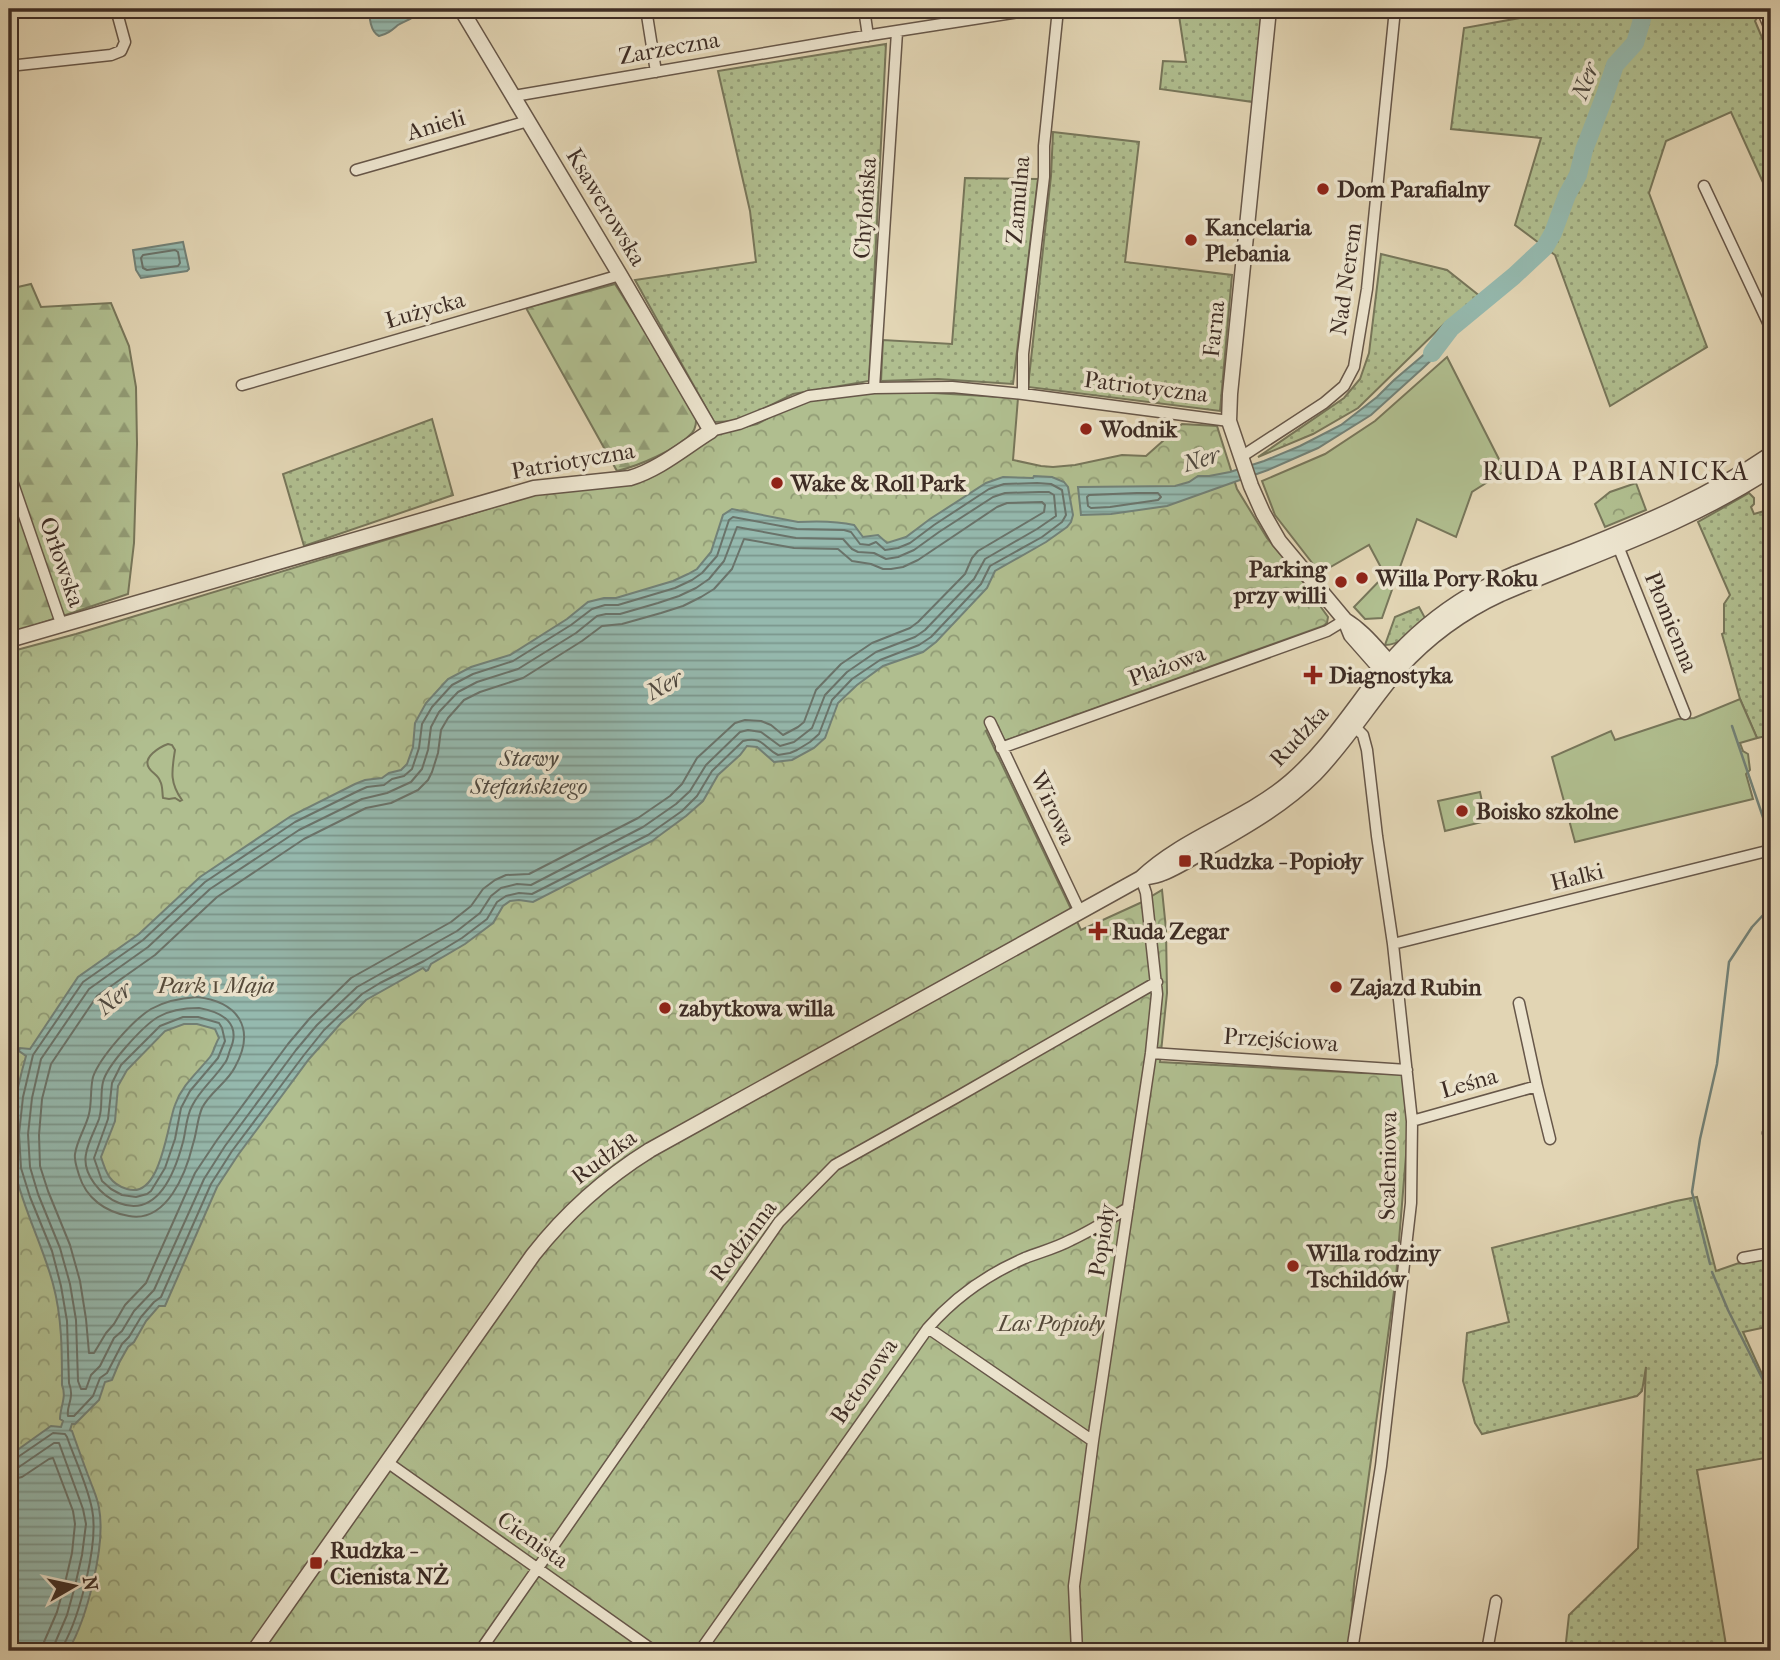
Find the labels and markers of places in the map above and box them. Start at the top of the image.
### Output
place label: Dom Parafialny [1337,176,1491,203]
marker: Dom Parafialny [1315,181,1331,197]
place label: Kancelaria Plebania [1205,214,1313,267]
marker: Kancelaria Plebania [1183,232,1199,248]
place label: Wodnik [1099,416,1178,443]
marker: Wodnik [1078,421,1094,437]
place label: Wake & Roll Park [790,470,967,497]
marker: Wake & Roll Park [769,475,785,491]
place label: Parking przy willi [1233,556,1328,609]
place label: Willa Pory Roku [1375,565,1539,592]
marker: Willa Pory Roku [1354,570,1370,586]
marker: Parking przy willi [1333,574,1349,590]
place label: Diagnostyka [1329,662,1454,689]
marker: Diagnostyka [1303,665,1323,685]
place label: Boisko szkolne [1476,798,1619,825]
marker: Boisko szkolne [1454,803,1470,819]
place label: Rudzka - Popioły [1199,848,1365,875]
marker: Rudzka - Popioły [1177,853,1193,869]
place label: Ruda Zegar [1112,918,1230,945]
marker: Ruda Zegar [1090,923,1106,939]
place label: Zajazd Rubin [1350,974,1482,1001]
marker: Zajazd Rubin [1328,979,1344,995]
place label: zabytkowa willa [678,995,835,1022]
marker: zabytkowa willa [657,1000,673,1016]
place label: Willa rodziny Tschildów [1306,1240,1442,1293]
marker: Willa rodziny Tschildów [1285,1258,1301,1274]
place label: Rudzka - Cienista NŻ [330,1537,449,1590]
marker: Rudzka - Cienista NŻ [308,1555,324,1571]

